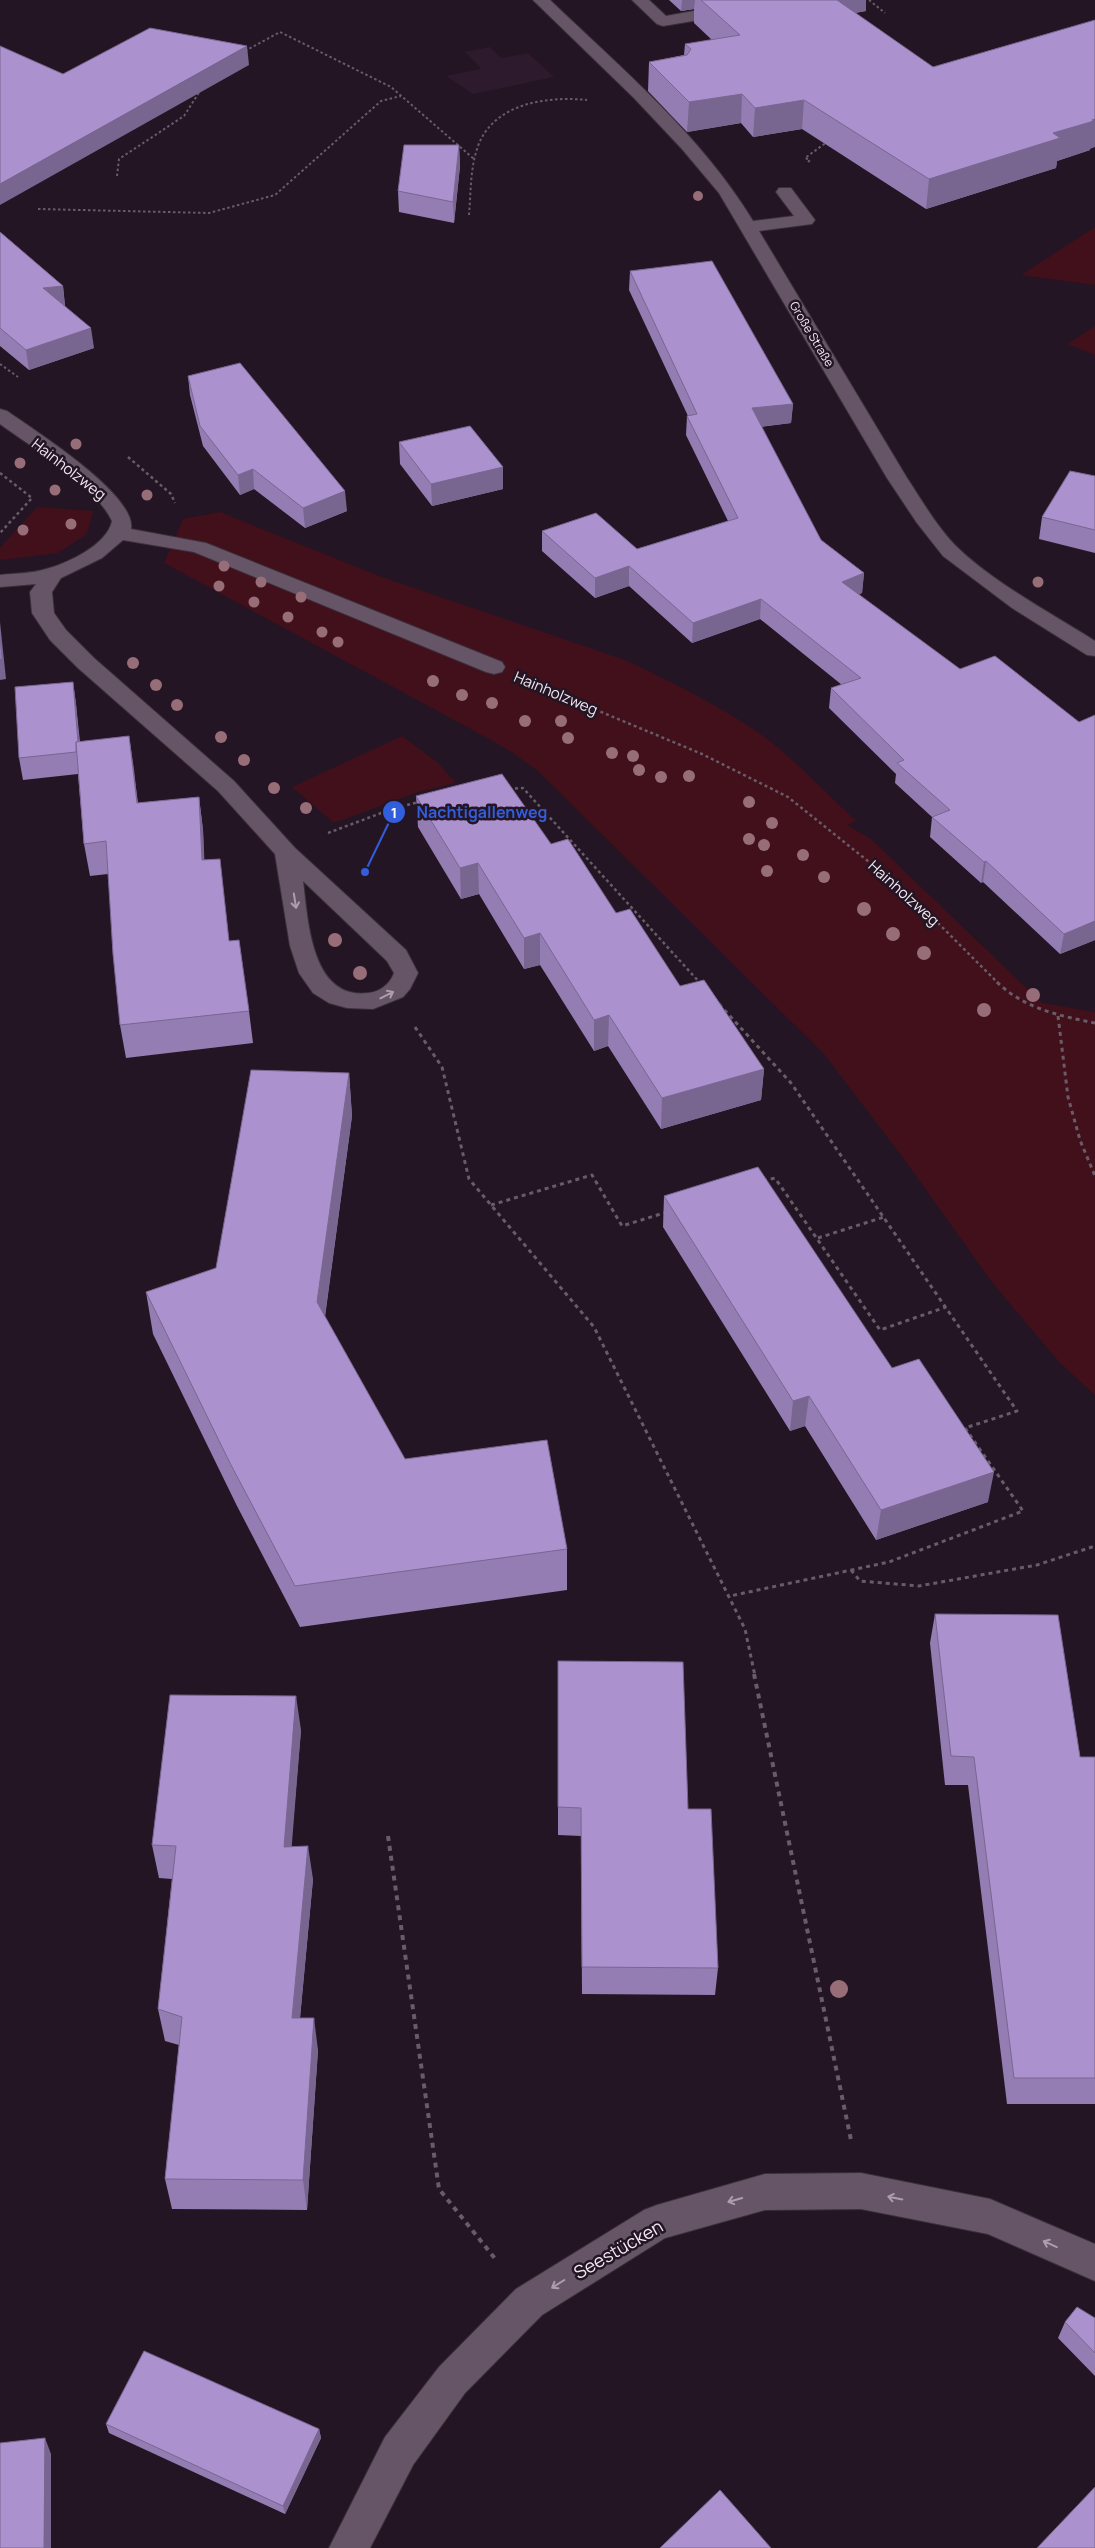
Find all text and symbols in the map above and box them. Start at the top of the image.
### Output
street label: Große Straße [786,298,838,370]
street label: Hainholzweg [27,433,111,505]
street label: Hainholzweg [511,666,601,720]
callout: Nachtigallenweg [382,797,558,828]
text: Nachtigallenweg [417,801,547,823]
text: 1 [391,802,397,823]
street label: Hainholzweg [864,855,944,931]
one-way arrow [290,893,300,909]
one-way arrow [380,990,395,1000]
one-way arrow [888,2193,904,2203]
one-way arrow [727,2196,743,2206]
street label: Seestücken [569,2214,667,2284]
one-way arrow [1043,2238,1058,2248]
one-way arrow [551,2279,565,2289]

